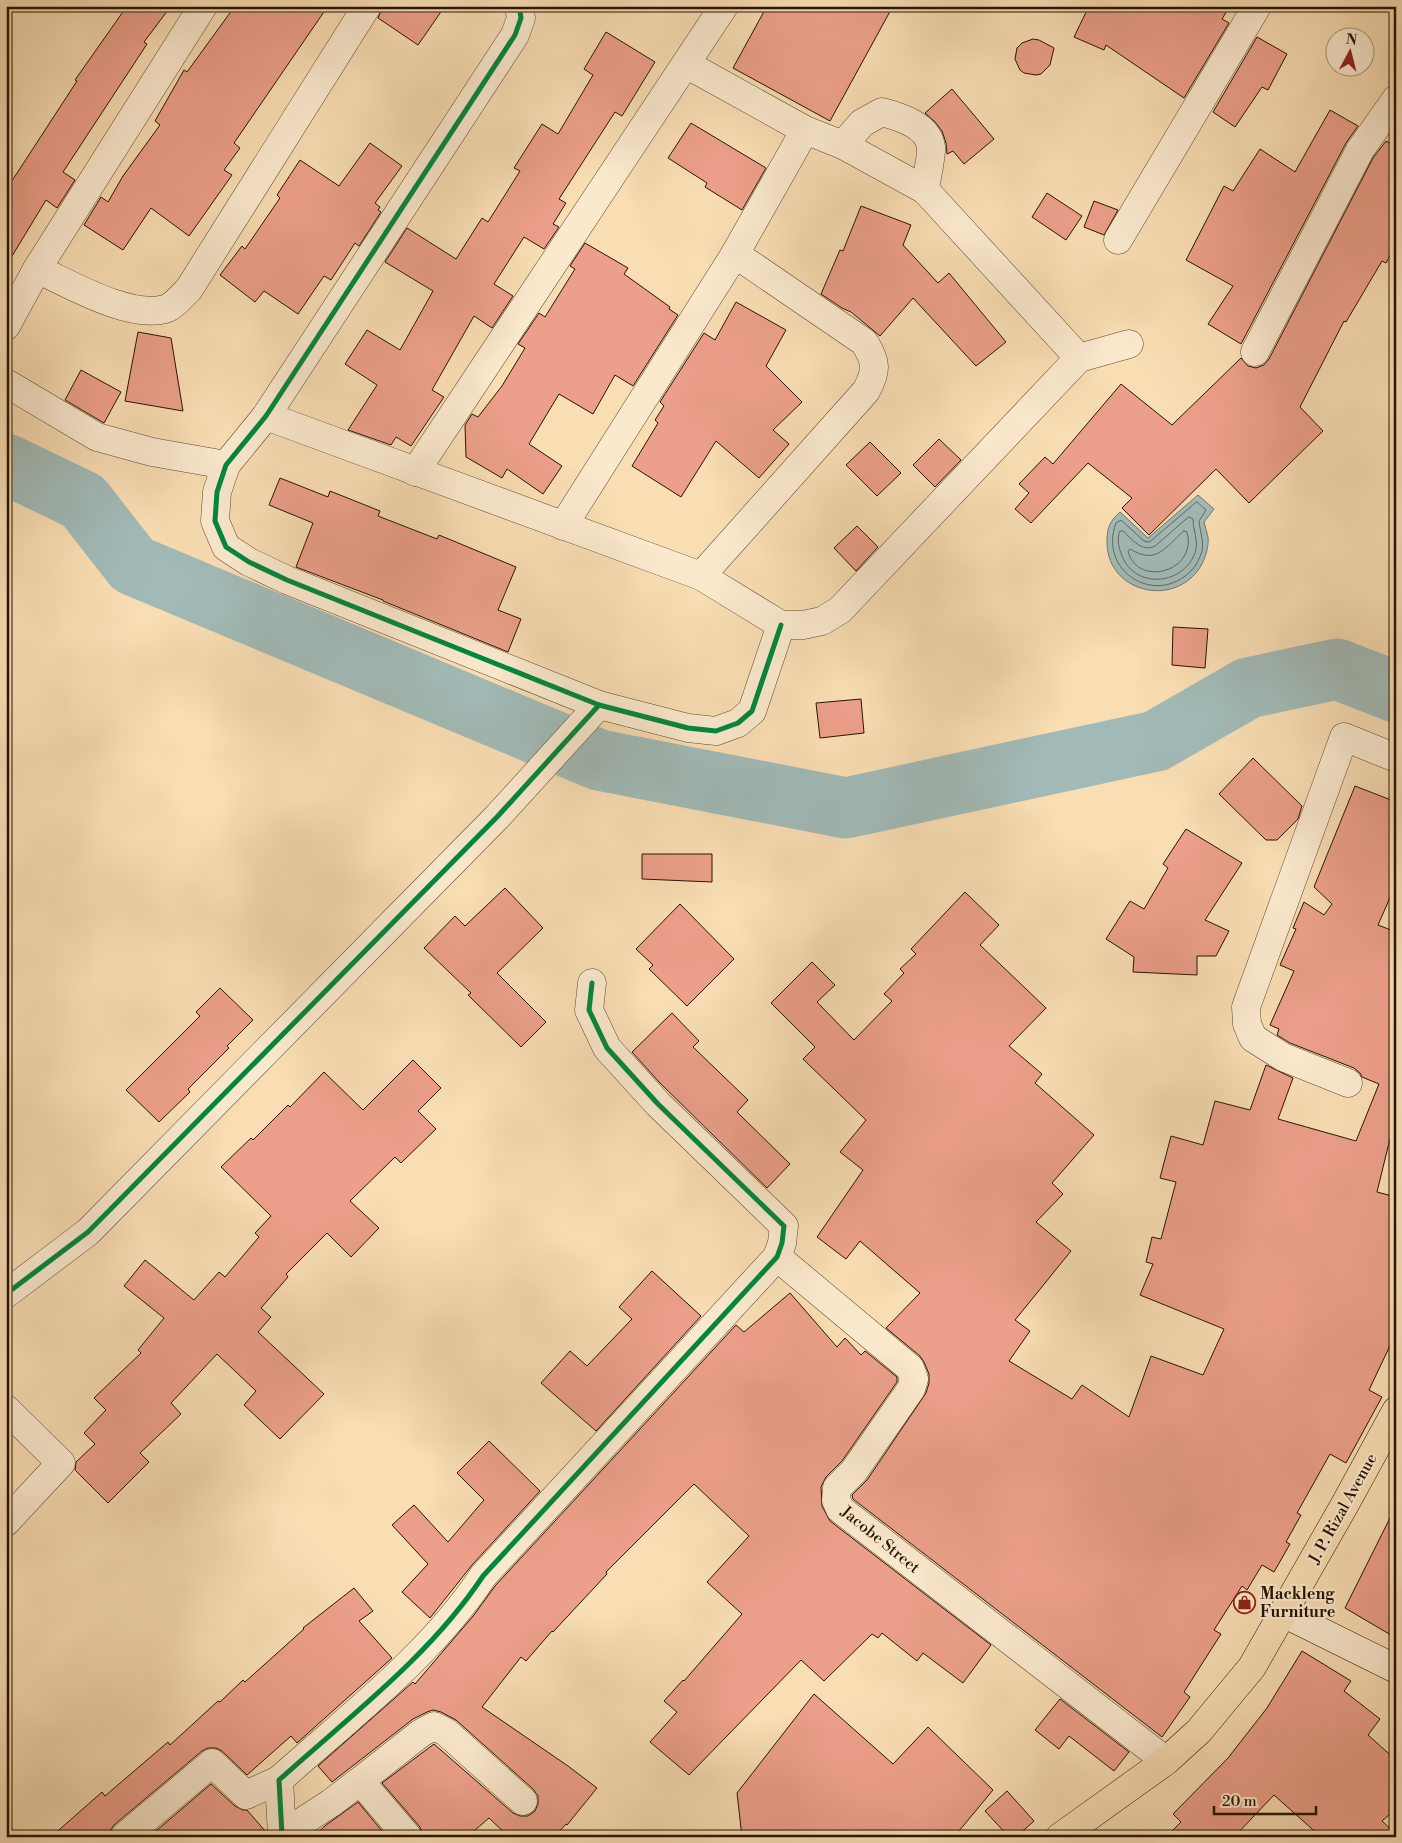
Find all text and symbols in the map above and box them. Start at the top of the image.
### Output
north arrow [1324,28,1374,78]
text: N [1345,30,1358,50]
street label: J. P. Rizal Avenue [1304,1450,1381,1568]
street label: Jacobe Street [836,1501,924,1578]
place label: Mackleng Furniture [1260,1584,1336,1622]
shop icon: Mackleng Furniture [1232,1590,1256,1614]
scale bar [1214,1783,1317,1815]
text: 20 m [1222,1792,1257,1811]

